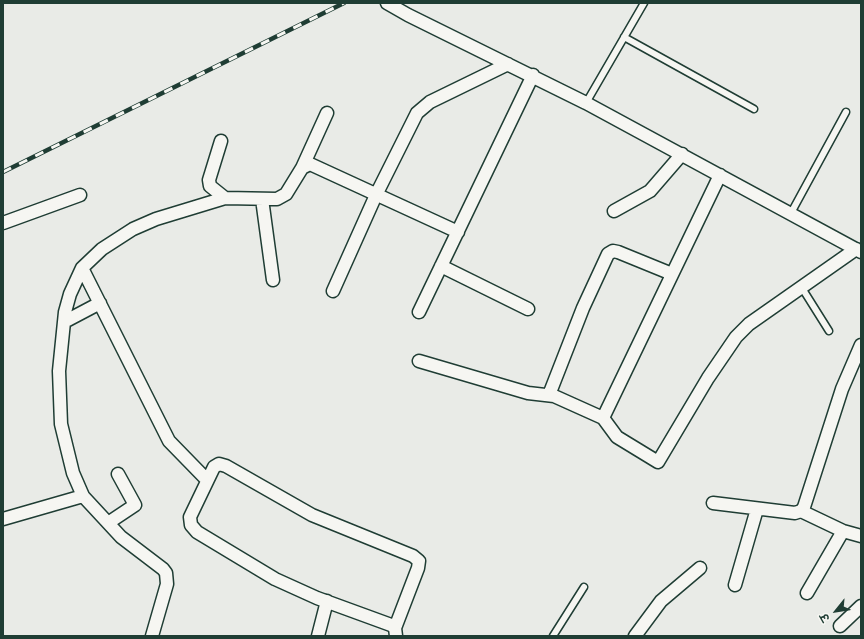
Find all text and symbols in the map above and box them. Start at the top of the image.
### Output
north arrow [816,591,856,631]
text: उ [818,611,833,624]

